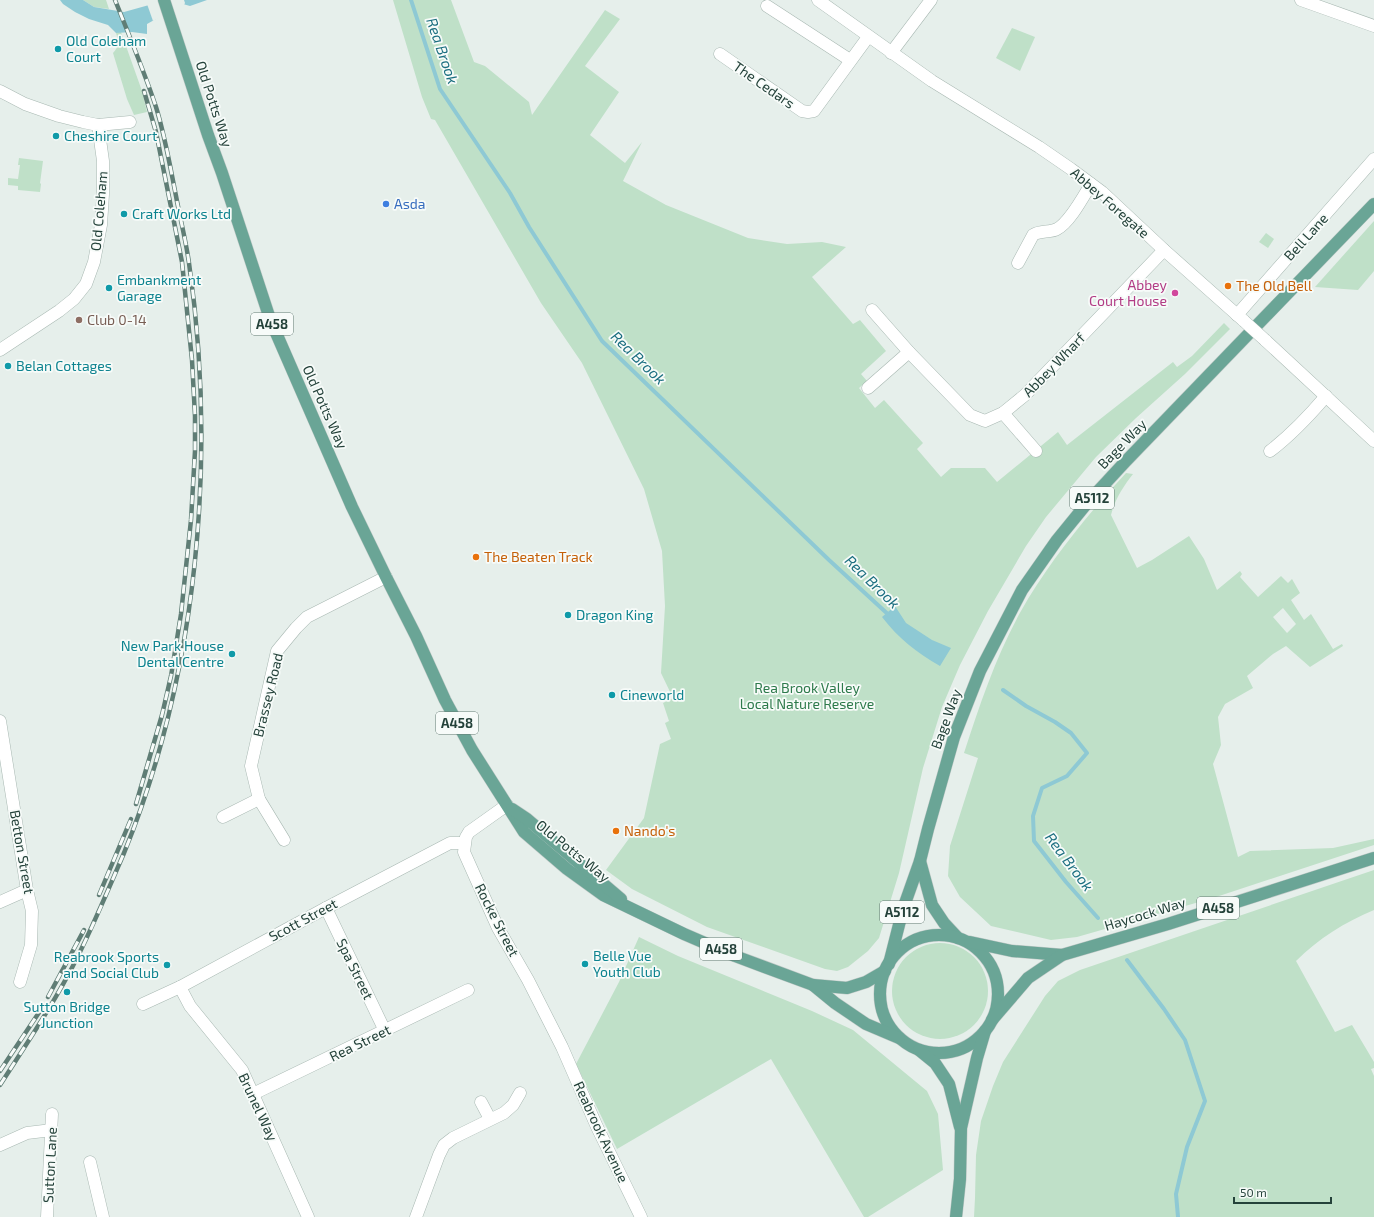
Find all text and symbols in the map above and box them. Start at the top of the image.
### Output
water label: Rea Brook [423,15,463,86]
place label: Old Coleham Court [66,32,146,65]
marker: Old Coleham Court [53,44,63,54]
street label: The Cedars [730,57,798,112]
street label: Old Potts Way [193,59,237,150]
place label: Cheshire Court [64,127,157,144]
marker: Cheshire Court [51,131,61,141]
street label: Abbey Foregate [1067,164,1153,241]
street label: Old Coleham [87,170,110,252]
place label: Asda [394,195,426,212]
marker: Asda [381,199,391,209]
place label: Craft Works Ltd [132,205,231,222]
marker: Craft Works Ltd [119,209,129,219]
street label: Bell Lane [1280,209,1331,264]
place label: Embankment Garage [117,271,201,304]
place label: Abbey Court House [1089,276,1168,309]
place label: The Old Bell [1236,277,1313,294]
marker: The Old Bell [1223,281,1233,291]
marker: Embankment Garage [104,283,114,293]
marker: Abbey Court House [1170,288,1180,298]
place label: Club 0-14 [87,311,147,328]
road number: A458 [251,313,293,335]
marker: Club 0-14 [74,315,84,325]
water label: Rea Brook [608,327,670,388]
street label: Abbey Wharf [1019,329,1089,400]
place label: Belan Cottages [16,357,112,374]
marker: Belan Cottages [3,361,13,371]
street label: Old Potts Way [299,362,352,452]
street label: Bage Way [1094,415,1150,472]
road number: A5112 [1070,487,1114,509]
place label: The Beaten Track [484,548,593,565]
water label: Rea Brook [842,551,904,612]
marker: The Beaten Track [471,552,481,562]
place label: Dragon King [576,606,653,623]
marker: Dragon King [563,610,573,620]
place label: New Park House Dental Centre [121,637,224,670]
marker: New Park House Dental Centre [227,649,237,659]
street label: Brassey Road [249,651,286,739]
park label: Rea Brook Valley Local Nature Reserve [740,679,874,712]
place label: Cineworld [620,686,684,703]
street label: Bage Way [927,686,964,751]
marker: Cineworld [607,690,617,700]
road number: A458 [436,712,478,734]
street label: Betton Street [7,809,38,895]
street label: Old Potts Way [533,816,614,886]
place label: Nando's [624,822,675,839]
marker: Nando's [611,826,621,836]
water label: Rea Brook [1042,828,1098,895]
street label: Rocke Street [472,880,523,959]
street label: Haycock Way [1102,893,1188,934]
street label: Scott Street [266,894,340,945]
road number: A458 [1197,897,1239,919]
road number: A5112 [880,901,924,923]
street label: Spa Street [333,936,377,1002]
road number: A458 [700,938,742,960]
place label: Belle Vue Youth Club [593,947,661,980]
place label: Reabrook Sports and Social Club [54,948,159,981]
marker: Belle Vue Youth Club [580,959,590,969]
marker: Reabrook Sports and Social Club [162,960,172,970]
marker: Sutton Bridge Junction [62,987,72,997]
place label: Sutton Bridge Junction [24,998,110,1031]
street label: Rea Street [326,1020,393,1065]
street label: Brunel Way [235,1070,282,1144]
street label: Reabrook Avenue [571,1078,632,1185]
street label: Sutton Lane [39,1126,60,1203]
scale bar [1234,1179,1331,1205]
text: 50 m [1240,1185,1267,1199]

